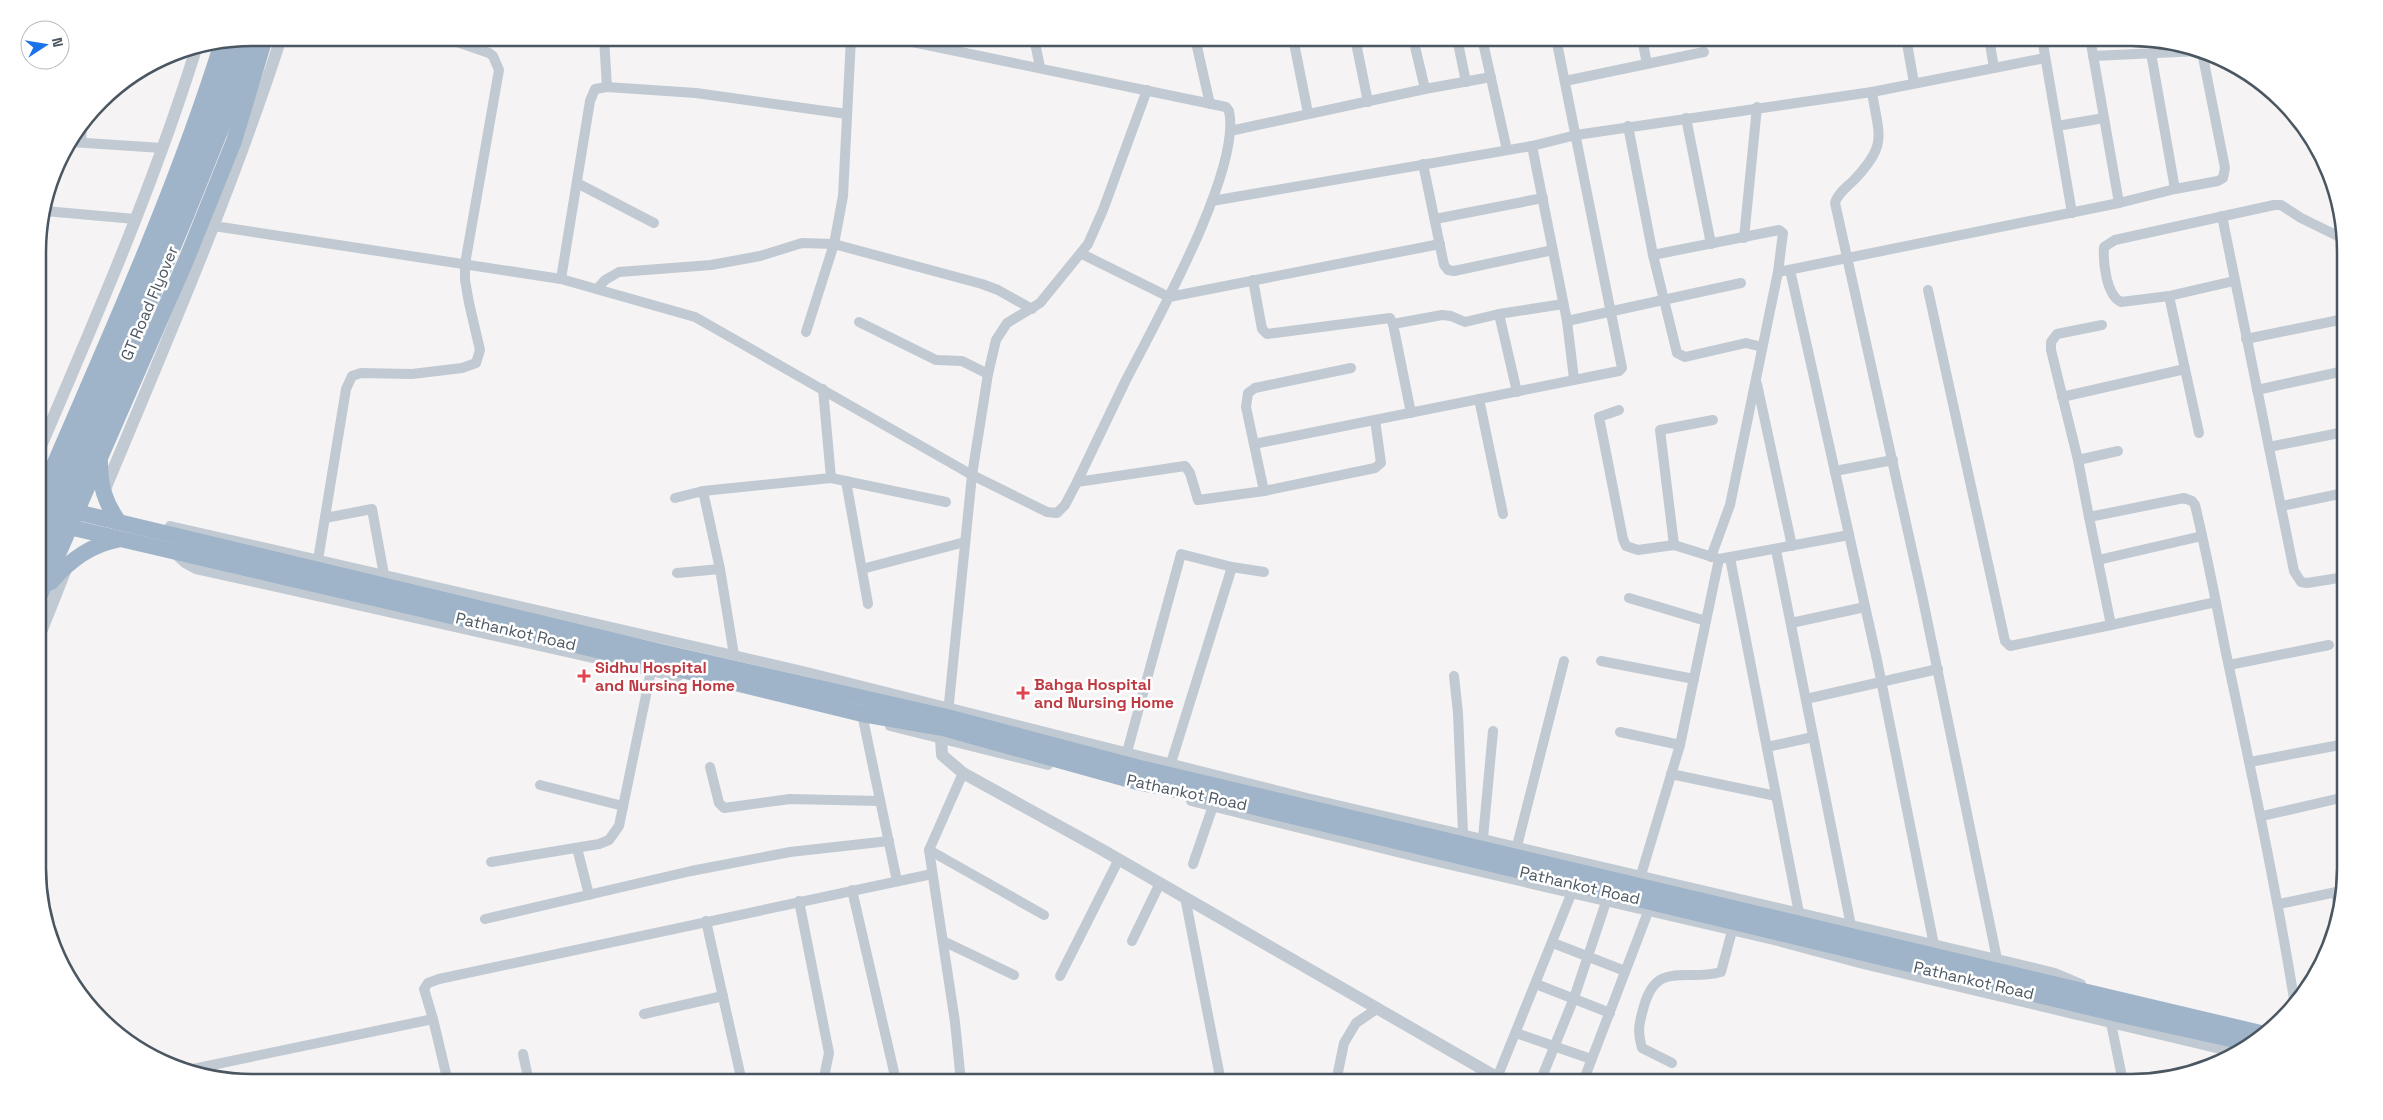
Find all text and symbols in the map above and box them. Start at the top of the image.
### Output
north arrow [20,20,70,70]
text: N [48,36,67,49]
street label: GT Road Flyover [116,243,183,364]
street label: Pathankot Road [454,607,578,656]
place label: Sidhu Hospital and Nursing Home [595,657,735,696]
marker: Sidhu Hospital and Nursing Home [577,669,591,683]
place label: Bahga Hospital and Nursing Home [1034,674,1174,713]
marker: Bahga Hospital and Nursing Home [1016,686,1030,700]
street label: Pathankot Road [1125,769,1249,816]
street label: Pathankot Road [1518,861,1642,910]
street label: Pathankot Road [1912,956,2036,1005]

